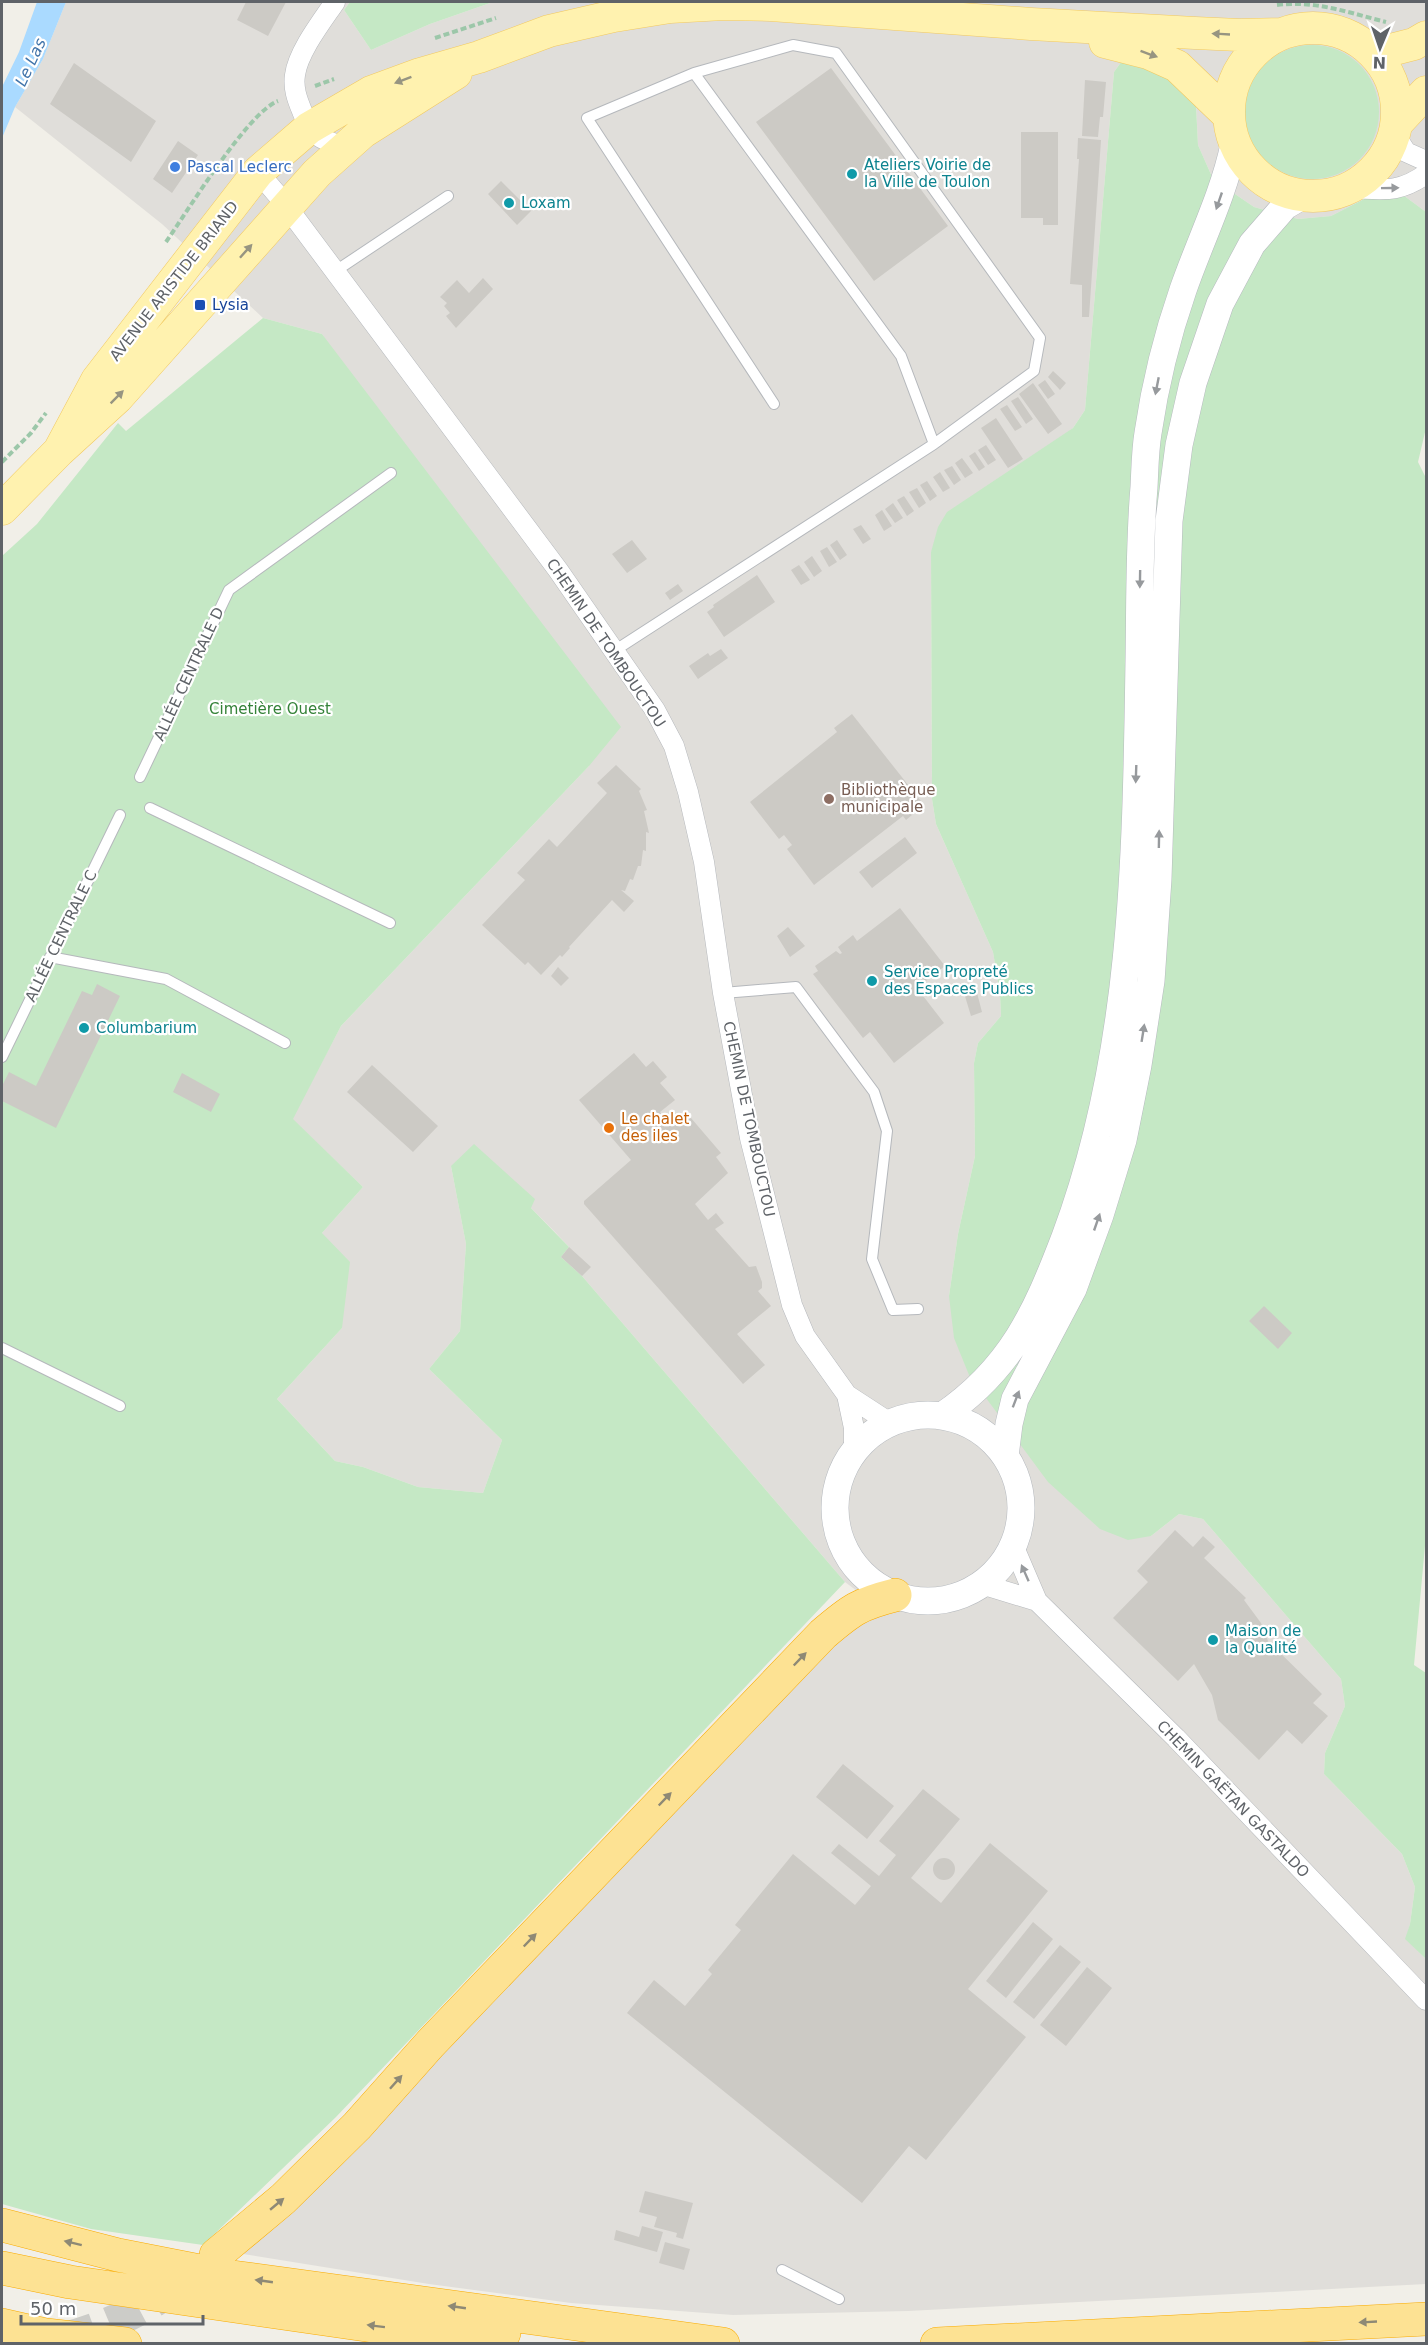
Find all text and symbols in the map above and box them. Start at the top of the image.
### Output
north arrow [1350,18,1410,78]
one-way arrow [1212,30,1231,39]
water label: Le Las [11,35,50,89]
one-way arrow [1140,50,1158,59]
text: N [1372,53,1387,72]
one-way arrow [394,76,412,85]
place label: Ateliers Voirie de la Ville de Toulon [864,156,991,191]
place label: Pascal Leclerc [187,158,292,176]
marker: Pascal Leclerc [168,160,182,174]
marker: Ateliers Voirie de la Ville de Toulon [845,167,859,181]
one-way arrow [1381,184,1400,193]
one-way arrow [1213,192,1223,210]
place label: Loxam [521,194,571,212]
marker: Loxam [502,196,516,210]
street label: AVENUE ARISTIDE BRIAND [106,198,242,364]
one-way arrow [239,244,252,259]
place label: Lysia [212,296,249,314]
marker: Lysia [193,298,207,312]
one-way arrow [1152,376,1162,395]
one-way arrow [110,389,124,404]
street label: CHEMIN DE TOMBOUCTOU [543,555,669,731]
one-way arrow [1135,570,1145,589]
street label: ALLÉE CENTRALE D [149,604,228,744]
park label: Cimetière Ouest [209,700,331,718]
one-way arrow [1132,765,1141,784]
place label: Bibliothèque municipale [841,781,935,816]
marker: Bibliothèque municipale [822,792,836,806]
one-way arrow [1155,829,1164,848]
street label: ALLÉE CENTRALE C [20,867,101,1005]
place label: Service Propreté des Espaces Publics [884,963,1034,998]
marker: Service Propreté des Espaces Publics [865,974,879,988]
place label: Columbarium [96,1019,197,1037]
street label: CHEMIN DE TOMBOUCTOU [719,1020,779,1218]
marker: Columbarium [77,1021,91,1035]
one-way arrow [1139,1023,1148,1042]
place label: Le chalet des iles [621,1110,689,1145]
marker: Le chalet des iles [602,1121,616,1135]
one-way arrow [1093,1213,1103,1231]
one-way arrow [1012,1390,1021,1408]
one-way arrow [1020,1565,1029,1582]
place label: Maison de la Qualité [1225,1622,1301,1657]
marker: Maison de la Qualité [1206,1633,1220,1647]
one-way arrow [793,1651,807,1666]
street label: CHEMIN GAËTAN GASTALDO [1153,1716,1314,1881]
one-way arrow [658,1792,672,1807]
one-way arrow [522,1933,536,1947]
one-way arrow [389,2075,402,2090]
one-way arrow [269,2198,284,2211]
one-way arrow [64,2238,82,2248]
one-way arrow [254,2277,273,2286]
scale bar [21,2288,202,2326]
text: 50 m [30,2298,76,2319]
one-way arrow [448,2302,467,2312]
one-way arrow [1359,2318,1378,2327]
one-way arrow [366,2321,385,2330]

